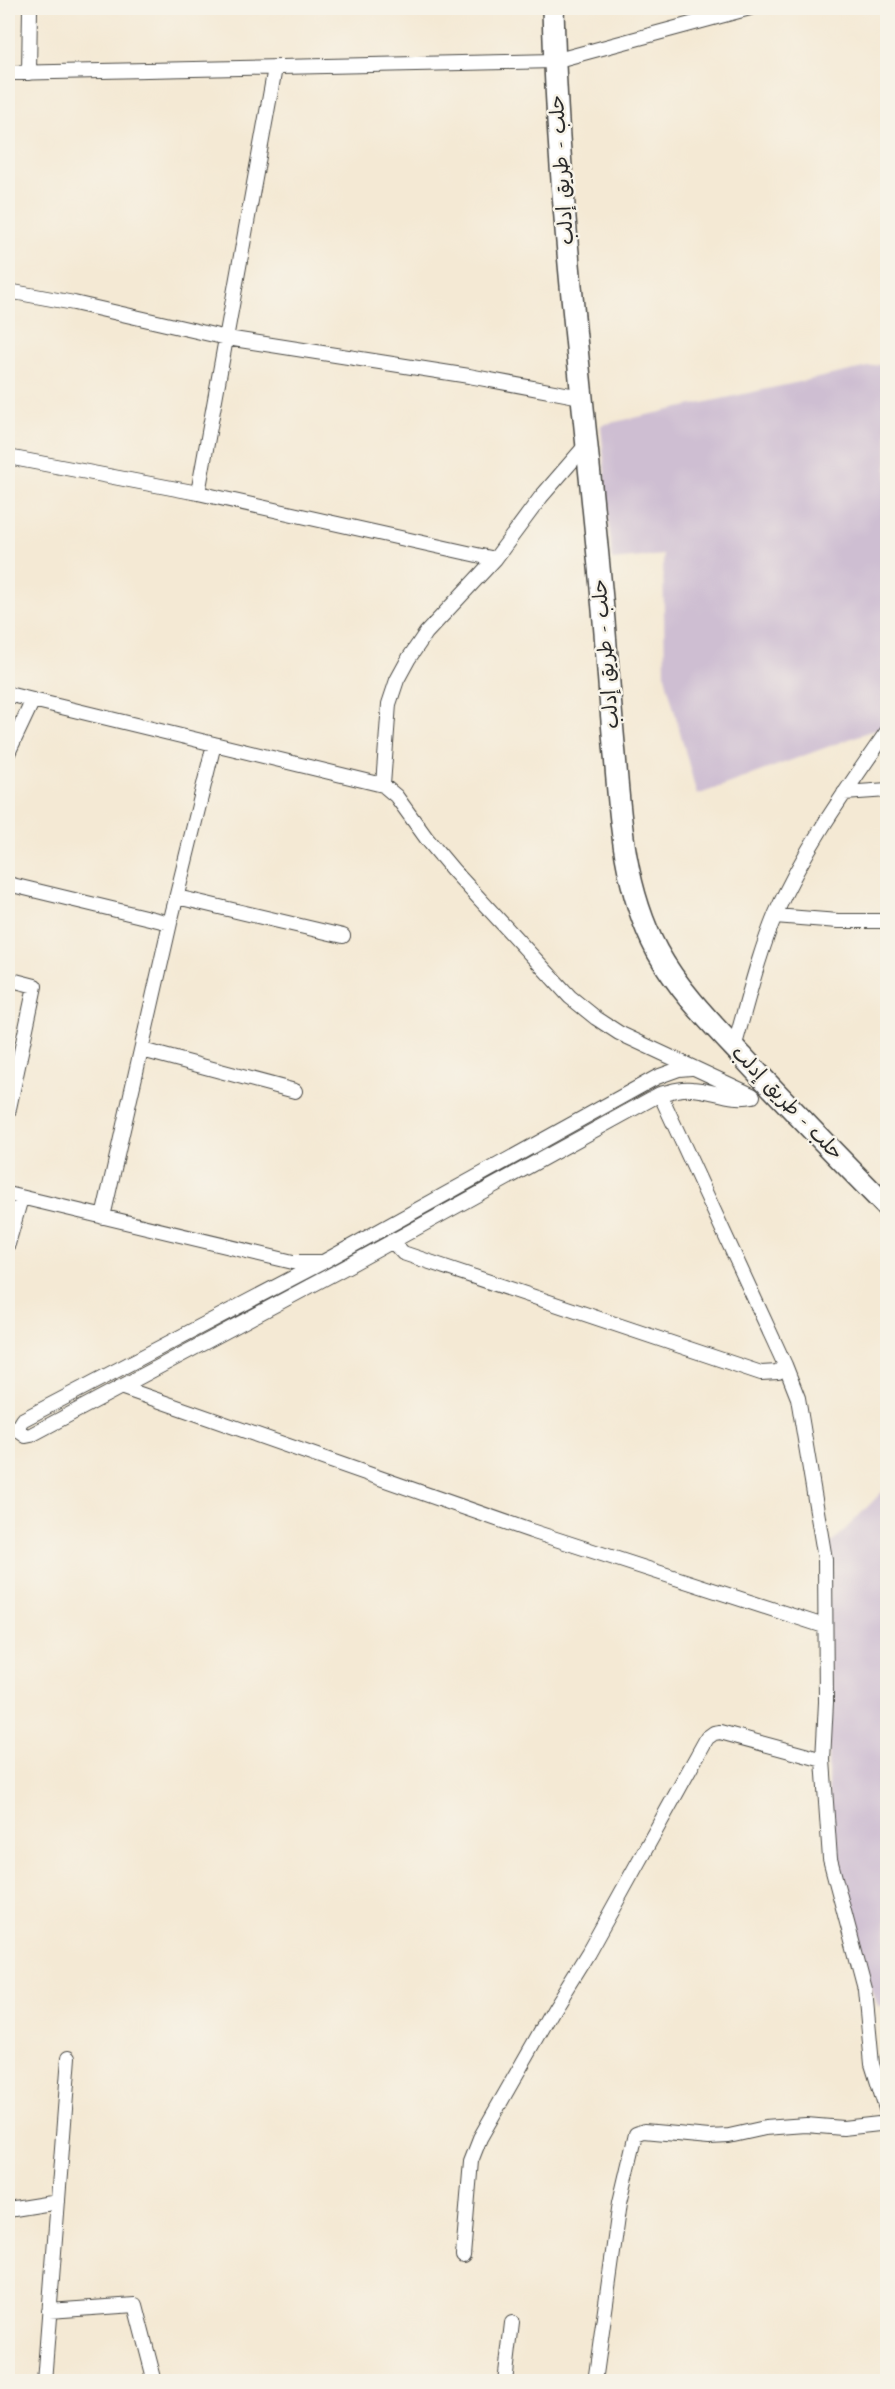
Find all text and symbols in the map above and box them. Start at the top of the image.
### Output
street label: حلب - طريق إدلب [543,94,581,246]
street label: حلب - طريق إدلب [586,578,626,730]
street label: حلب - طريق إدلب [725,1039,849,1167]

